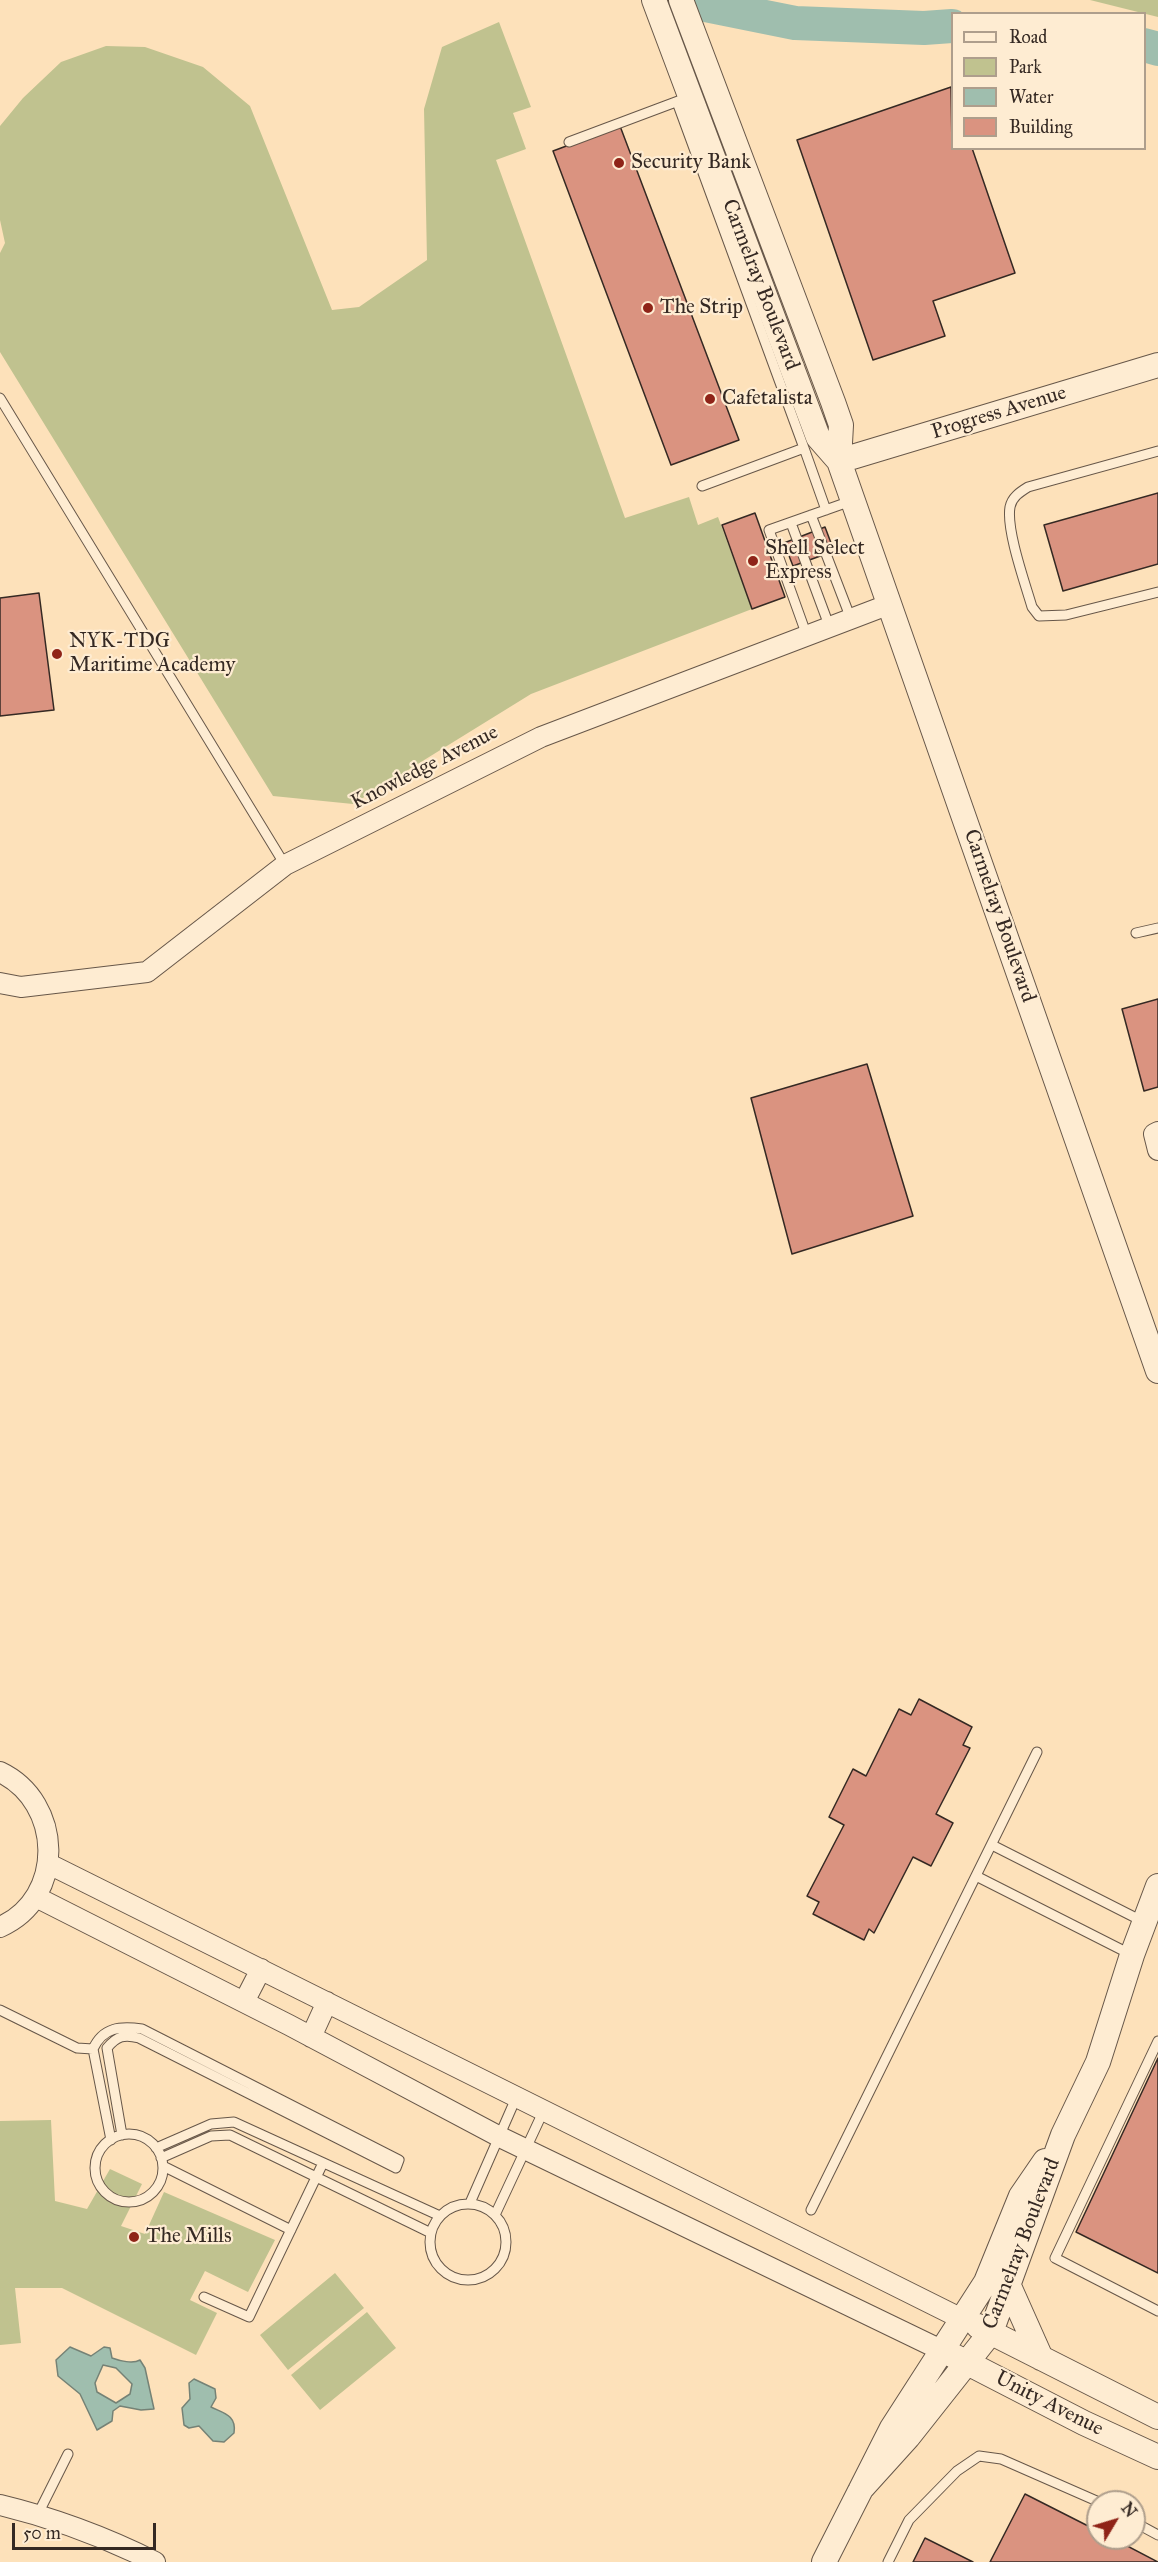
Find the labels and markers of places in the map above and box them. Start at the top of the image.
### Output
place label: Security Bank [631,150,751,176]
marker: Security Bank [612,156,626,170]
place label: The Strip [660,295,743,321]
marker: The Strip [641,301,655,315]
place label: Cafetalista [722,386,813,412]
marker: Cafetalista [703,392,717,406]
place label: Shell Select Express [765,536,865,586]
marker: Shell Select Express [746,554,760,568]
place label: NYK-TDG Maritime Academy [69,629,235,679]
marker: NYK-TDG Maritime Academy [50,647,64,661]
place label: The Mills [146,2224,232,2250]
marker: The Mills [127,2230,141,2244]

